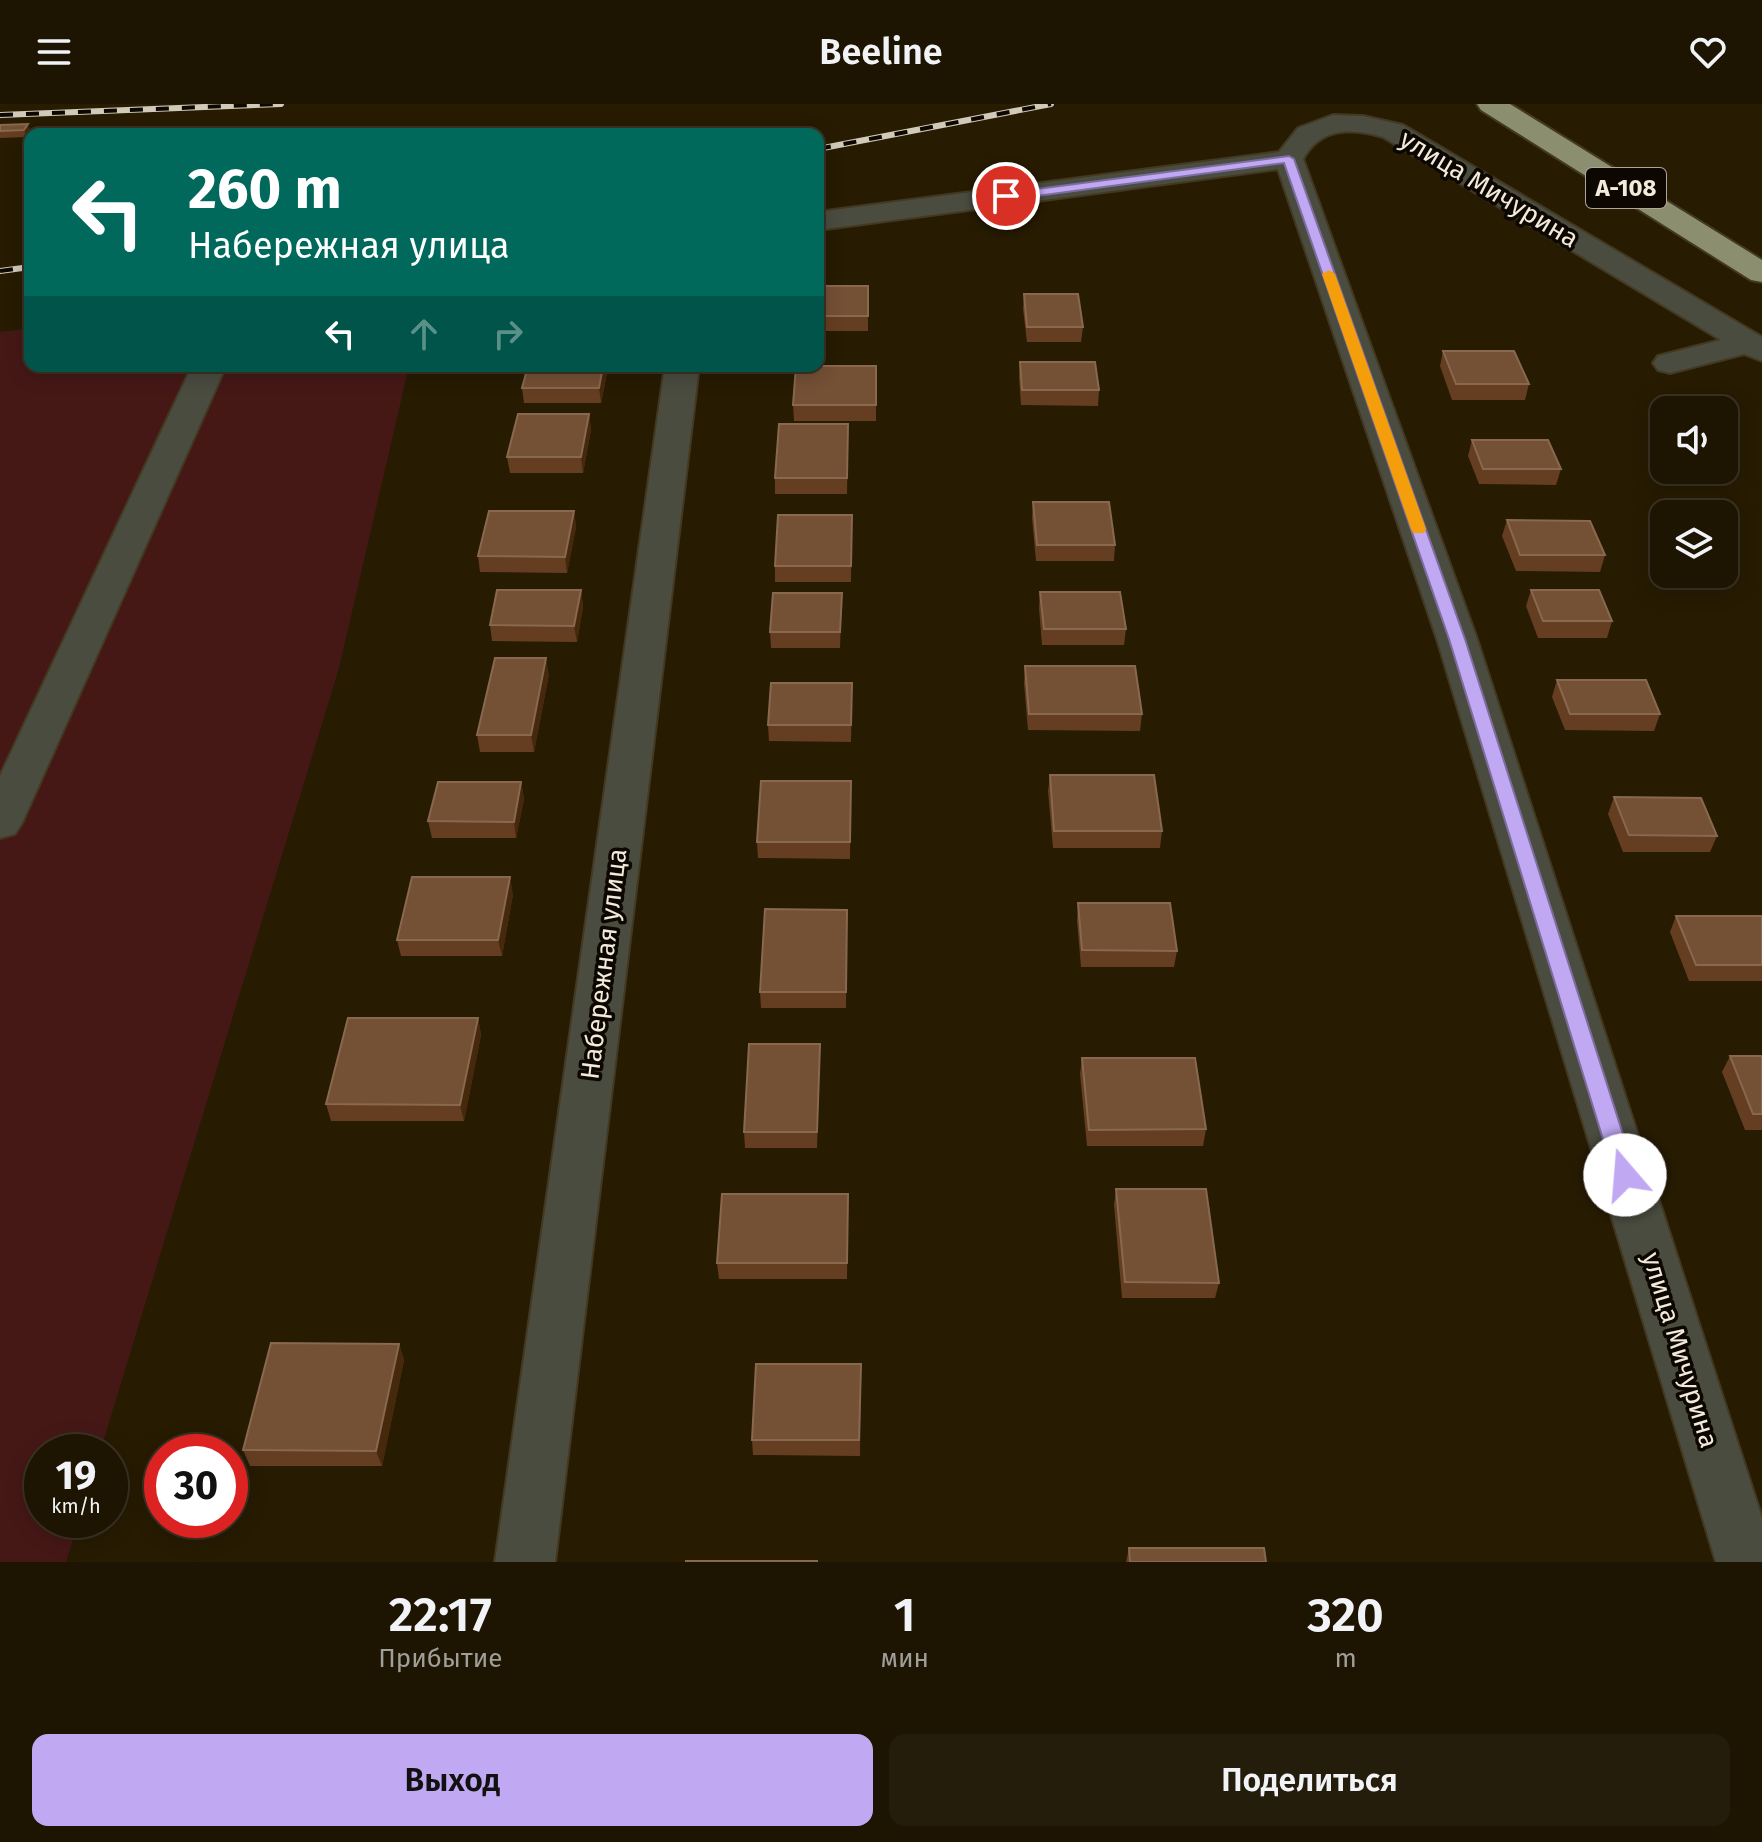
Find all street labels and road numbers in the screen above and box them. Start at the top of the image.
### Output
street label: улица Мичурина [1394,123,1584,255]
road number: А-108 [1586,168,1666,208]
street label: Набережная улица [574,847,634,1081]
street label: улица Мичурина [1636,1248,1724,1452]

